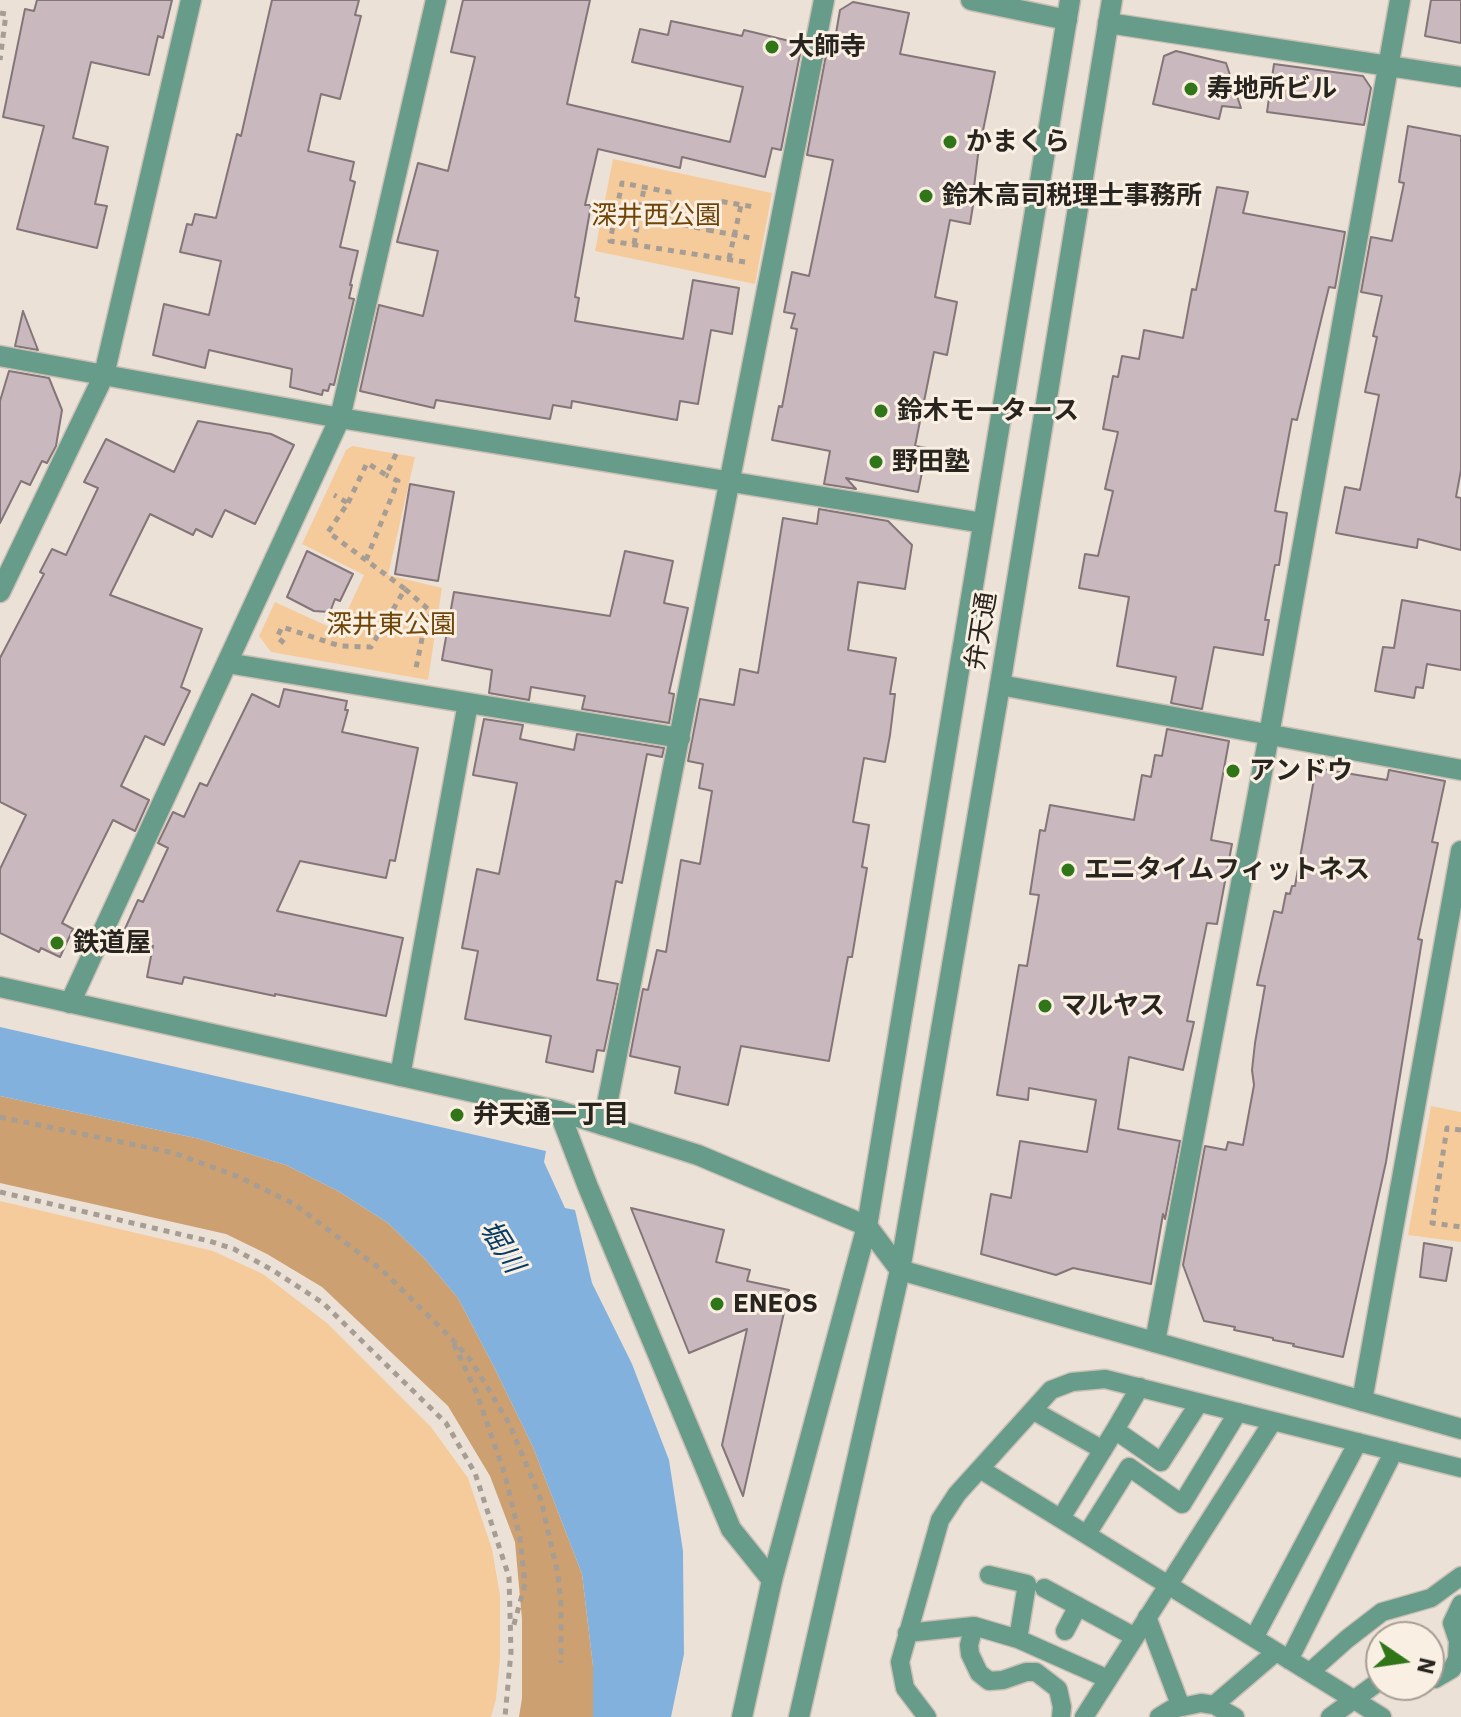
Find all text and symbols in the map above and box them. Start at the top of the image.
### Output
place label: 大師寺 [788,31,866,63]
marker: 大師寺 [763,38,781,56]
place label: 寿地所ビル [1207,73,1337,105]
marker: 寿地所ビル [1182,80,1200,98]
place label: かまくら [966,126,1070,158]
marker: かまくら [941,133,959,151]
place label: 鈴木高司税理士事務所 [942,180,1202,212]
marker: 鈴木高司税理士事務所 [917,187,935,205]
park label: 深井西公園 [591,200,721,232]
place label: 鈴木モータース [897,395,1079,427]
marker: 鈴木モータース [872,402,890,420]
place label: 野田塾 [892,446,970,478]
marker: 野田塾 [867,453,885,471]
street label: 弁天通 [960,590,1004,672]
park label: 深井東公園 [326,609,456,641]
place label: アンドウ [1249,755,1353,787]
marker: アンドウ [1224,762,1242,780]
place label: エニタイムフィットネス [1084,854,1370,886]
marker: エニタイムフィットネス [1059,861,1077,879]
place label: 鉄道屋 [73,927,151,959]
marker: 鉄道屋 [48,934,66,952]
place label: マルヤス [1061,990,1165,1022]
marker: マルヤス [1036,997,1054,1015]
place label: 弁天通一丁目 [473,1099,629,1131]
marker: 弁天通一丁目 [448,1106,466,1124]
water label: 堀川 [472,1214,530,1280]
place label: ENEOS [733,1288,818,1320]
marker: ENEOS [708,1295,726,1313]
north arrow [1365,1621,1445,1701]
text: N [1411,1655,1443,1677]

